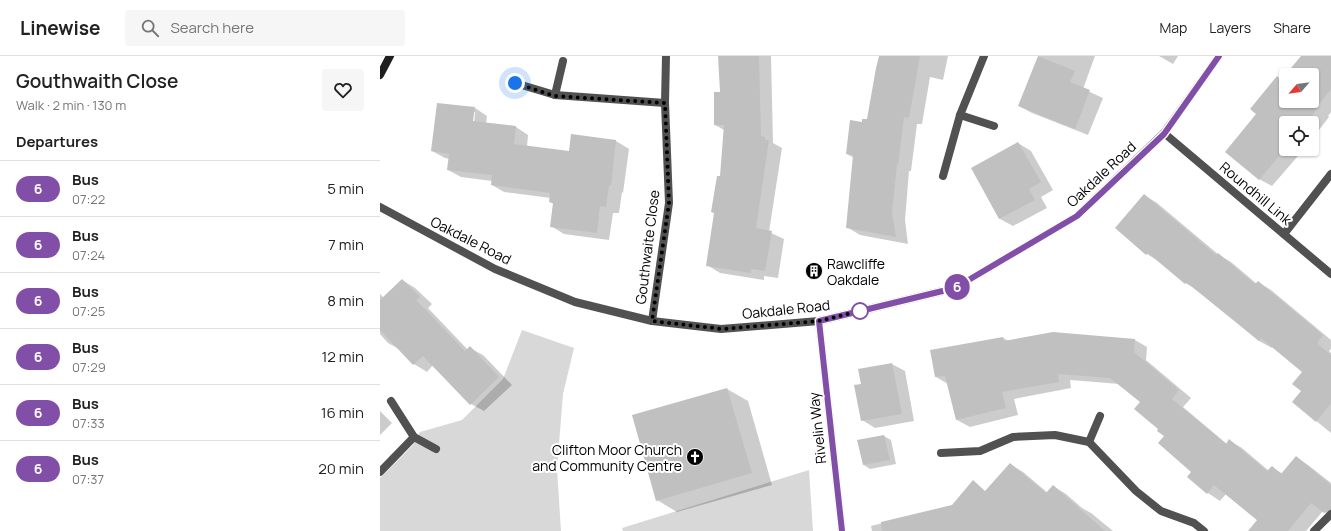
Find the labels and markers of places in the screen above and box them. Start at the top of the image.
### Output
place label: Rawcliffe Oakdale [827,254,885,289]
building icon: Rawcliffe Oakdale [804,261,824,281]
unlabelled marker [851,302,869,320]
place label: Clifton Moor Church and Community Centre [532,440,682,475]
church icon: Clifton Moor Church and Community Centre [685,447,705,467]

